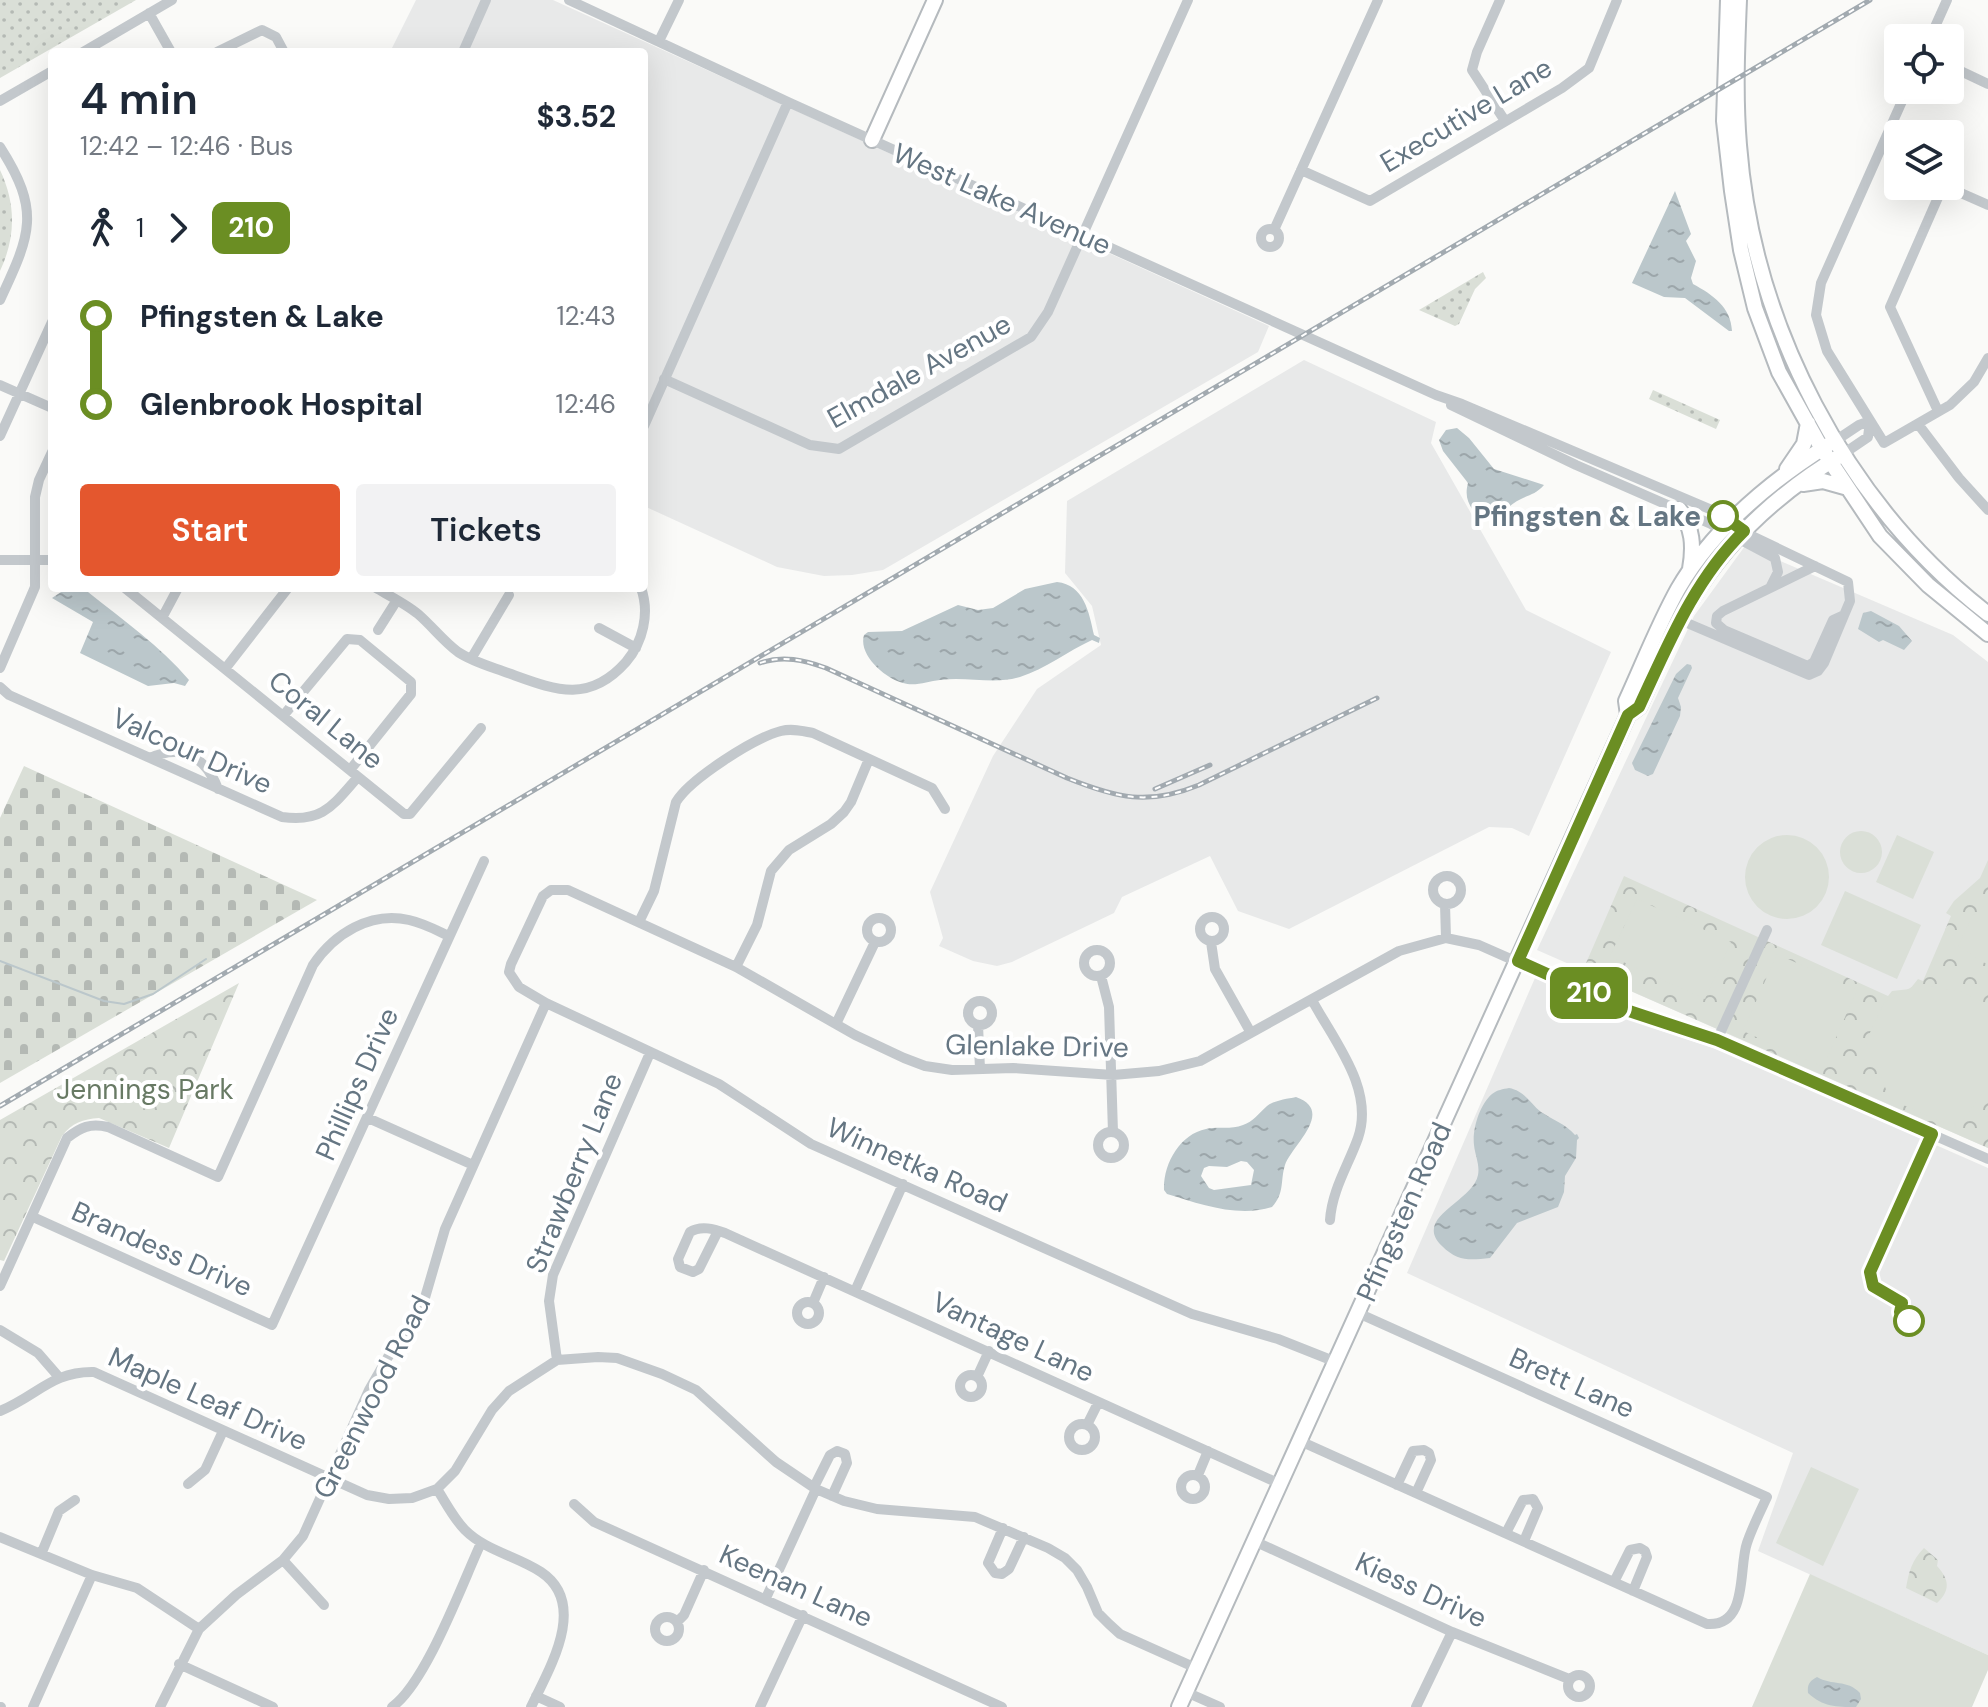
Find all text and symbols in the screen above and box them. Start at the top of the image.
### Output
map controls [1884,24,1964,200]
button: locate [1884,24,1964,104]
street label: Executive Lane [1373,49,1559,181]
text: 4 min [80,70,198,128]
text: $3.52 [536,97,616,136]
button: layers [1884,120,1964,200]
text: 12:42 – 12:46 · Bus [80,129,293,163]
street label: West Lake Avenue [887,134,1117,264]
icon: walk [80,206,124,250]
icon: forward [156,206,200,250]
text: 210 [228,209,274,246]
text: 1 [136,211,144,245]
text: Pfingsten & Lake [140,297,384,336]
text: 12:43 [557,299,616,333]
street label: Elmdale Avenue [821,305,1017,437]
text: Glenbrook Hospital [140,385,423,424]
text: 12:46 [556,387,616,421]
button: Start [80,484,340,576]
button: Tickets [356,484,616,576]
place label: Pfingsten & Lake [1473,498,1701,535]
marker: Pfingsten & Lake [1708,501,1738,531]
street label: Coral Lane [261,662,391,778]
street label: Valcour Drive [106,699,278,803]
line badge: 210 [1543,967,1635,1019]
text: 210 [1566,974,1612,1011]
street label: Phillips Drive [307,1002,407,1166]
street label: Glenlake Drive [945,1026,1129,1066]
street label: Strawberry Lane [517,1067,631,1279]
park label: Jennings Park [56,1071,234,1108]
street label: Winnetka Road [821,1109,1013,1221]
street label: Pfingsten Road [1348,1117,1460,1307]
street label: Brandess Drive [66,1193,258,1305]
street label: Vantage Lane [926,1283,1100,1391]
street label: Greenwood Road [305,1289,439,1505]
unlabelled marker [1894,1306,1924,1336]
street label: Maple Leaf Drive [103,1338,313,1460]
street label: Brett Lane [1503,1339,1641,1427]
street label: Keenan Lane [714,1536,878,1636]
street label: Kiess Drive [1349,1543,1493,1637]

